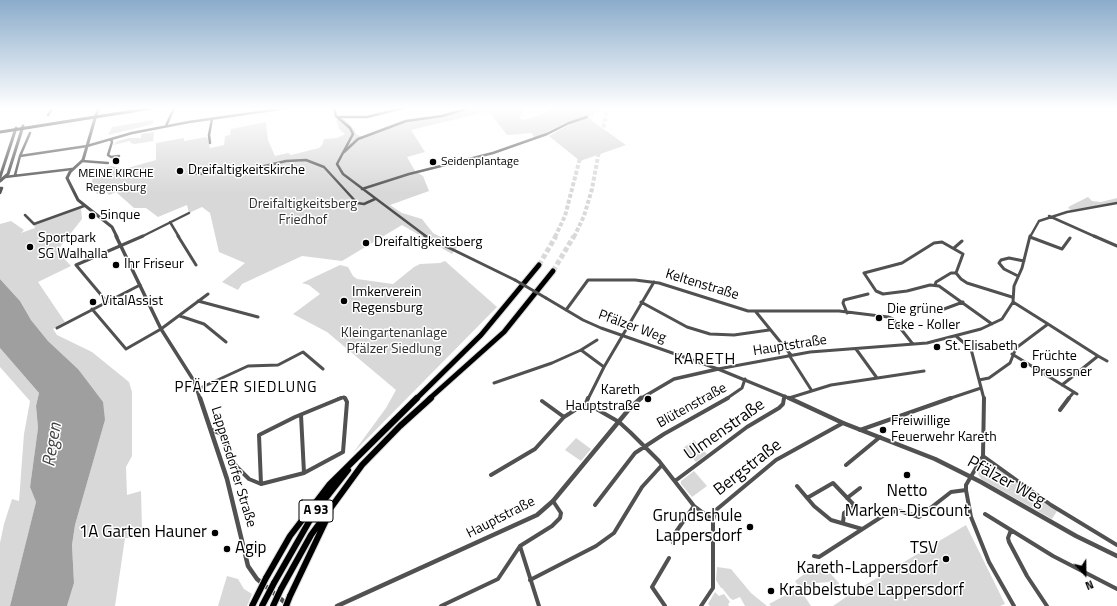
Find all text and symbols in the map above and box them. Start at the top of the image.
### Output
place label: Seidenplantage [441,155,519,169]
marker: MEINE KIRCHE Regensburg [111,156,121,166]
marker: Seidenplantage [428,157,438,167]
place label: Dreifaltigkeitskirche [188,163,305,179]
marker: Dreifaltigkeitskirche [175,166,185,176]
place label: MEINE KIRCHE Regensburg [78,167,154,195]
park label: Dreifaltigkeitsberg Friedhof [249,197,357,230]
place label: 5inque [100,208,140,224]
marker: 5inque [87,211,97,221]
place label: Sportpark SG Walhalla [38,231,108,264]
place label: Dreifaltigkeitsberg [374,235,482,251]
marker: Dreifaltigkeitsberg [361,238,371,248]
marker: Sportpark SG Walhalla [25,242,35,252]
place label: Ihr Friseur [124,257,184,273]
marker: Ihr Friseur [111,260,121,270]
street label: Keltenstraße [663,266,741,304]
place label: Imkerverein Regensburg [352,285,423,318]
place label: VitalAssist [101,294,163,310]
marker: Imkerverein Regensburg [339,296,349,306]
marker: VitalAssist [88,297,98,307]
place label: Die grüne Ecke - Koller [887,302,960,334]
street label: Pfälzer Weg [596,307,668,347]
marker: Die grüne Ecke - Koller [874,313,884,323]
park label: Kleingartenanlage Pfälzer Siedlung [341,326,447,358]
street label: Hauptstraße [752,332,828,360]
place label: St. Elisabeth [945,339,1018,355]
marker: St. Elisabeth [932,342,942,352]
place label: Früchte Preussner [1032,349,1092,382]
district label: KARETH [674,350,736,370]
marker: Früchte Preussner [1019,360,1029,370]
district label: PFÄLZER SIEDLUNG [174,379,318,397]
street label: Blütenstraße [654,380,730,432]
place label: Kareth Hauptstraße [565,383,640,416]
marker: Kareth Hauptstraße [643,394,653,404]
street label: Ulmenstraße [681,395,769,465]
street label: Lappersdorfer Straße [207,405,259,529]
place label: Freiwillige Feuerwehr Kareth [891,414,997,446]
water label: Regen [39,422,67,468]
marker: Freiwillige Feuerwehr Kareth [878,425,888,435]
street label: Bergstraße [710,435,786,501]
street label: Pfälzer Weg [963,452,1049,512]
marker: Netto Marken-Discount [902,470,912,480]
place label: Netto Marken-Discount [845,482,969,522]
street label: Hauptstraße [464,494,538,542]
road number: A 93 [299,500,333,522]
place label: Grundschule Lappersdorf [653,507,742,547]
marker: Grundschule Lappersdorf [745,522,755,532]
place label: 1A Garten Hauner [79,523,207,543]
marker: 1A Garten Hauner [210,528,220,538]
place label: Agip [235,539,266,559]
place label: TSV Kareth-Lappersdorf [797,539,938,579]
marker: Agip [222,544,232,554]
marker: TSV Kareth-Lappersdorf [941,554,951,564]
north arrow [1065,554,1105,594]
text: N [1083,576,1096,594]
place label: Krabbelstube Lappersdorf [779,581,964,601]
marker: Krabbelstube Lappersdorf [766,586,776,596]

